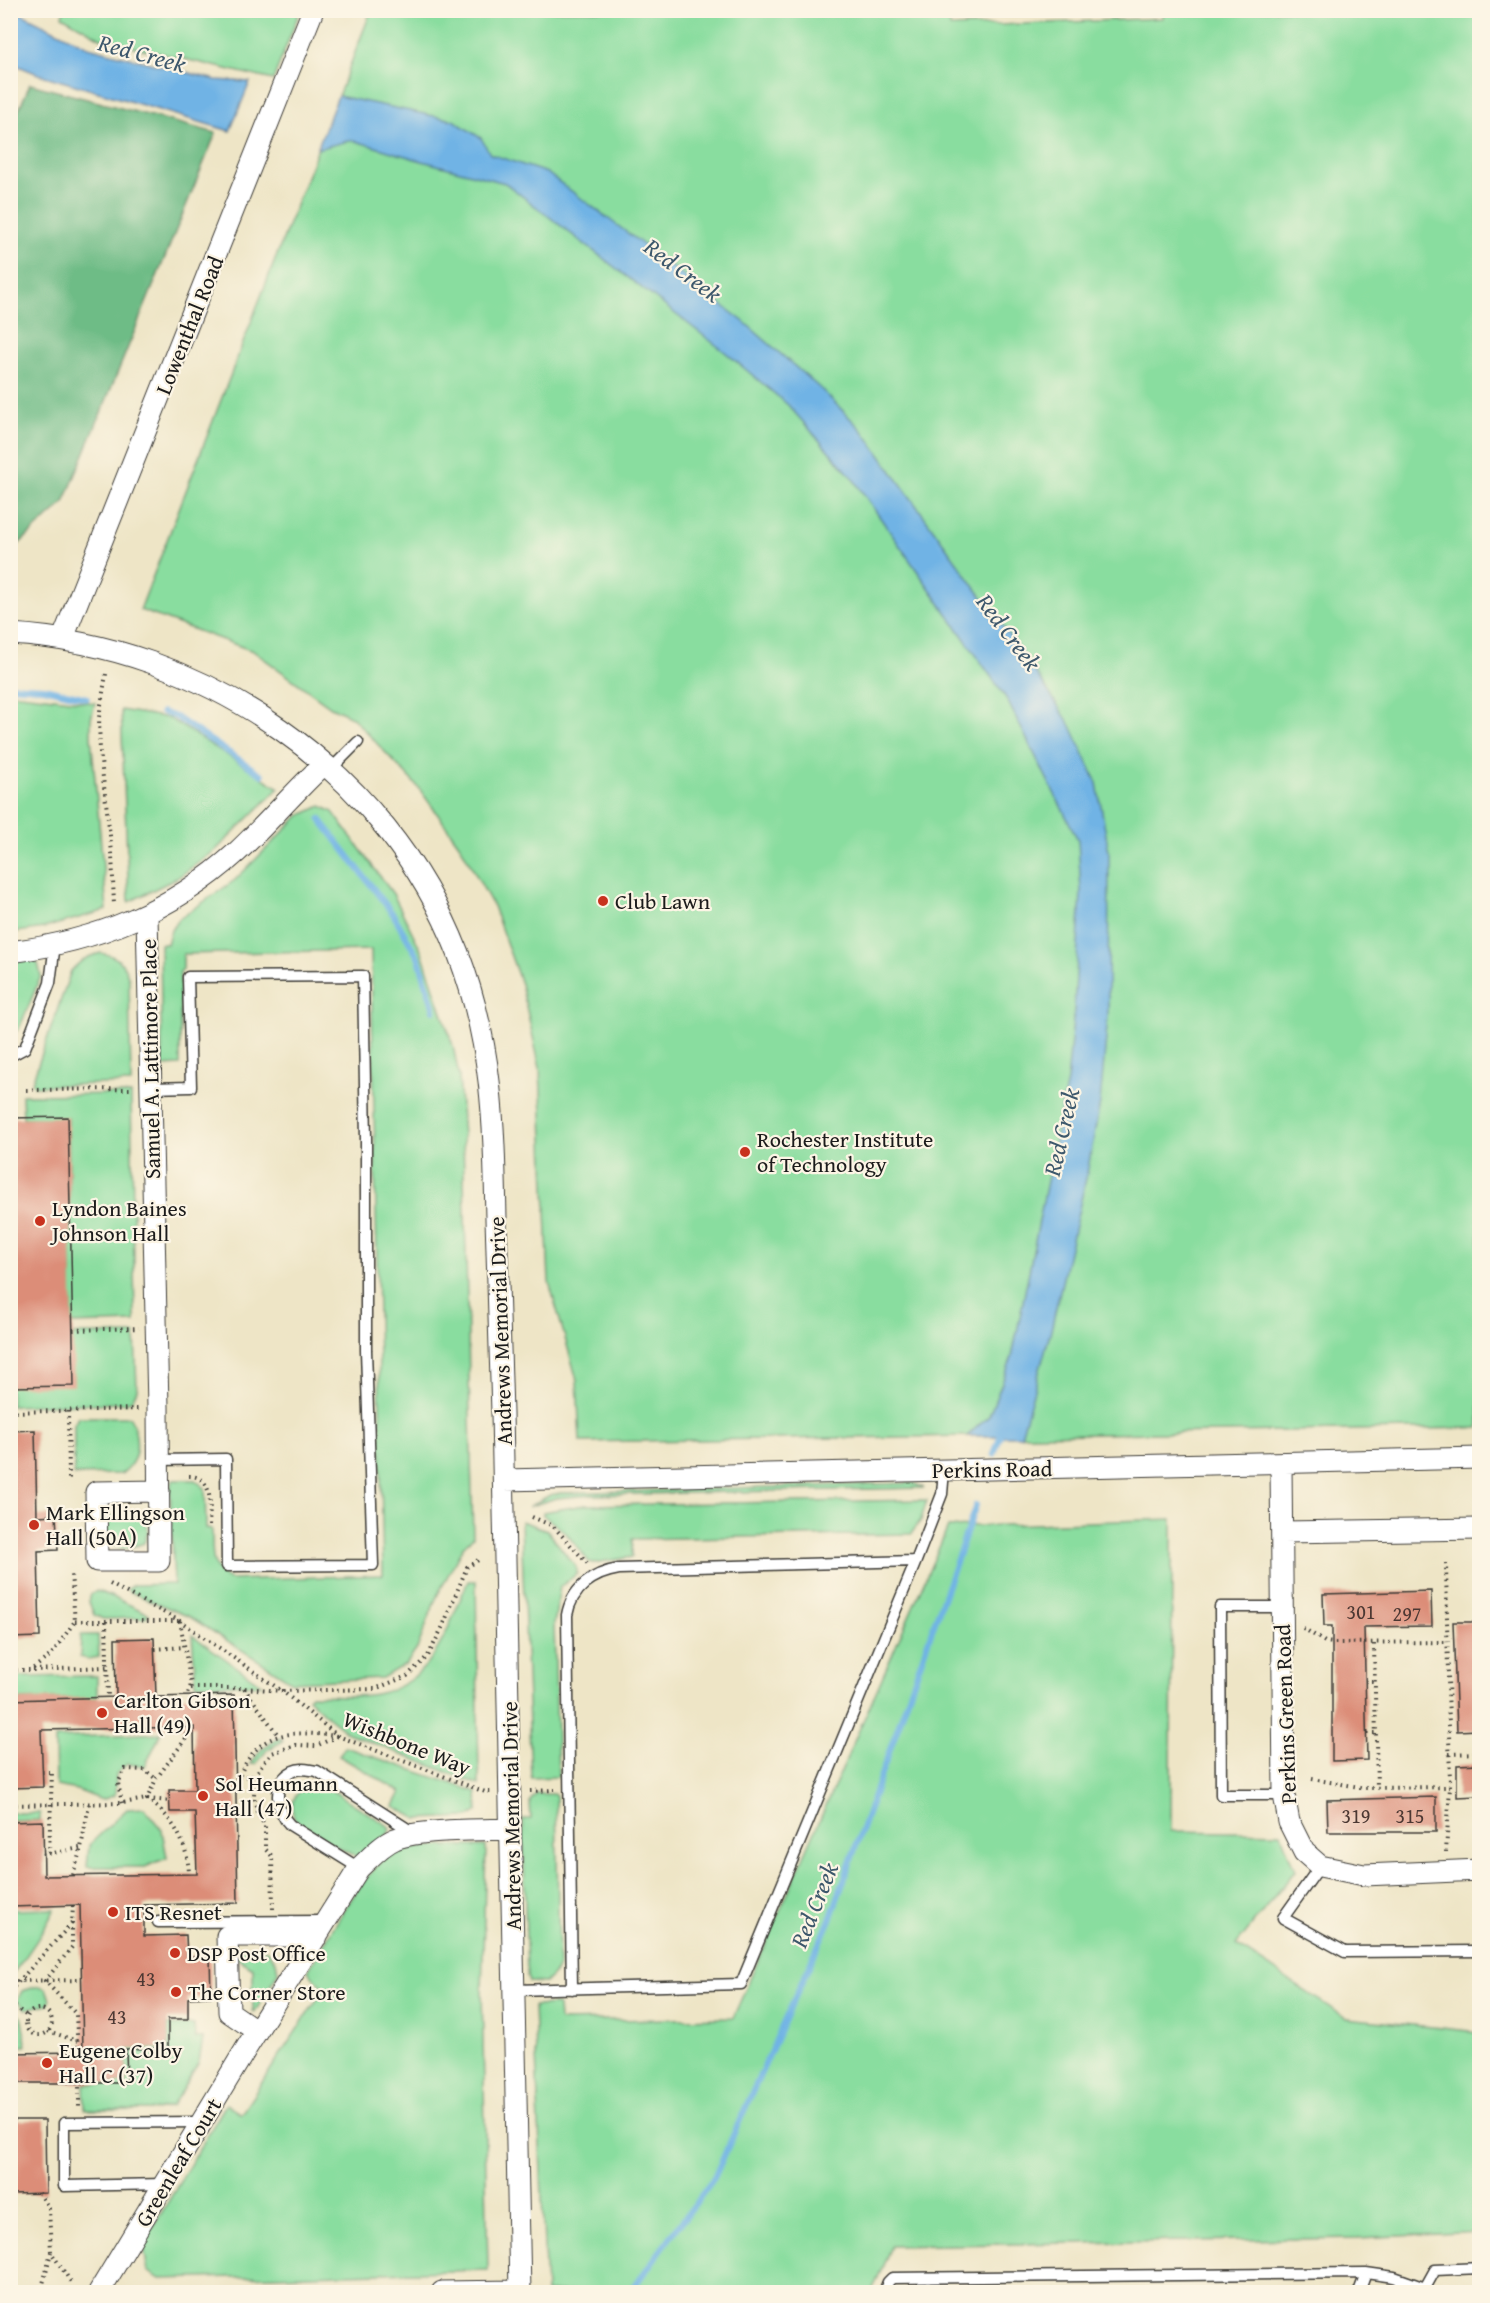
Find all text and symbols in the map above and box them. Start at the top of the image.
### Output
water label: Red Creek [93,24,190,81]
water label: Red Creek [636,229,729,311]
street label: Lowenthal Road [147,251,231,399]
water label: Red Creek [968,585,1050,678]
place label: Club Lawn [615,885,711,917]
marker: Club Lawn [596,894,610,908]
street label: Samuel A. Lattimore Place [132,939,168,1179]
water label: Red Creek [1034,1084,1088,1180]
place label: Rochester Institute of Technology [757,1123,933,1180]
marker: Rochester Institute of Technology [738,1145,752,1159]
place label: Lyndon Baines Johnson Hall [49,1192,187,1249]
marker: Lyndon Baines Johnson Hall [33,1214,47,1228]
street label: Andrews Memorial Drive [480,1216,520,1446]
street label: Perkins Road [931,1452,1053,1486]
place label: Mark Ellingson Hall (50A) [46,1496,185,1553]
marker: Mark Ellingson Hall (50A) [27,1518,41,1532]
house number: 301 [1347,1597,1375,1626]
house number: 297 [1393,1599,1421,1628]
street label: Perkins Green Road [1266,1623,1304,1805]
place label: Carlton Gibson Hall (49) [114,1684,251,1741]
street label: Andrews Memorial Drive [493,1701,529,1931]
street label: Wishbone Way [338,1703,476,1783]
marker: Carlton Gibson Hall (49) [95,1706,109,1720]
place label: Sol Heumann Hall (47) [215,1767,339,1824]
marker: Sol Heumann Hall (47) [196,1789,210,1803]
house number: 319 [1342,1801,1370,1830]
house number: 315 [1396,1801,1424,1830]
water label: Red Creek [781,1857,847,1954]
place label: ITS Resnet [125,1896,222,1928]
marker: ITS Resnet [106,1905,120,1919]
place label: DSP Post Office [187,1937,326,1969]
marker: DSP Post Office [168,1946,182,1960]
house number: 43 [136,1964,156,1993]
place label: The Corner Store [188,1976,345,2008]
marker: The Corner Store [169,1985,183,1999]
house number: 43 [107,2002,127,2031]
place label: Eugene Colby Hall C (37) [59,2034,183,2091]
marker: Eugene Colby Hall C (37) [40,2056,54,2070]
street label: Greenleaf Court [127,2091,229,2233]

